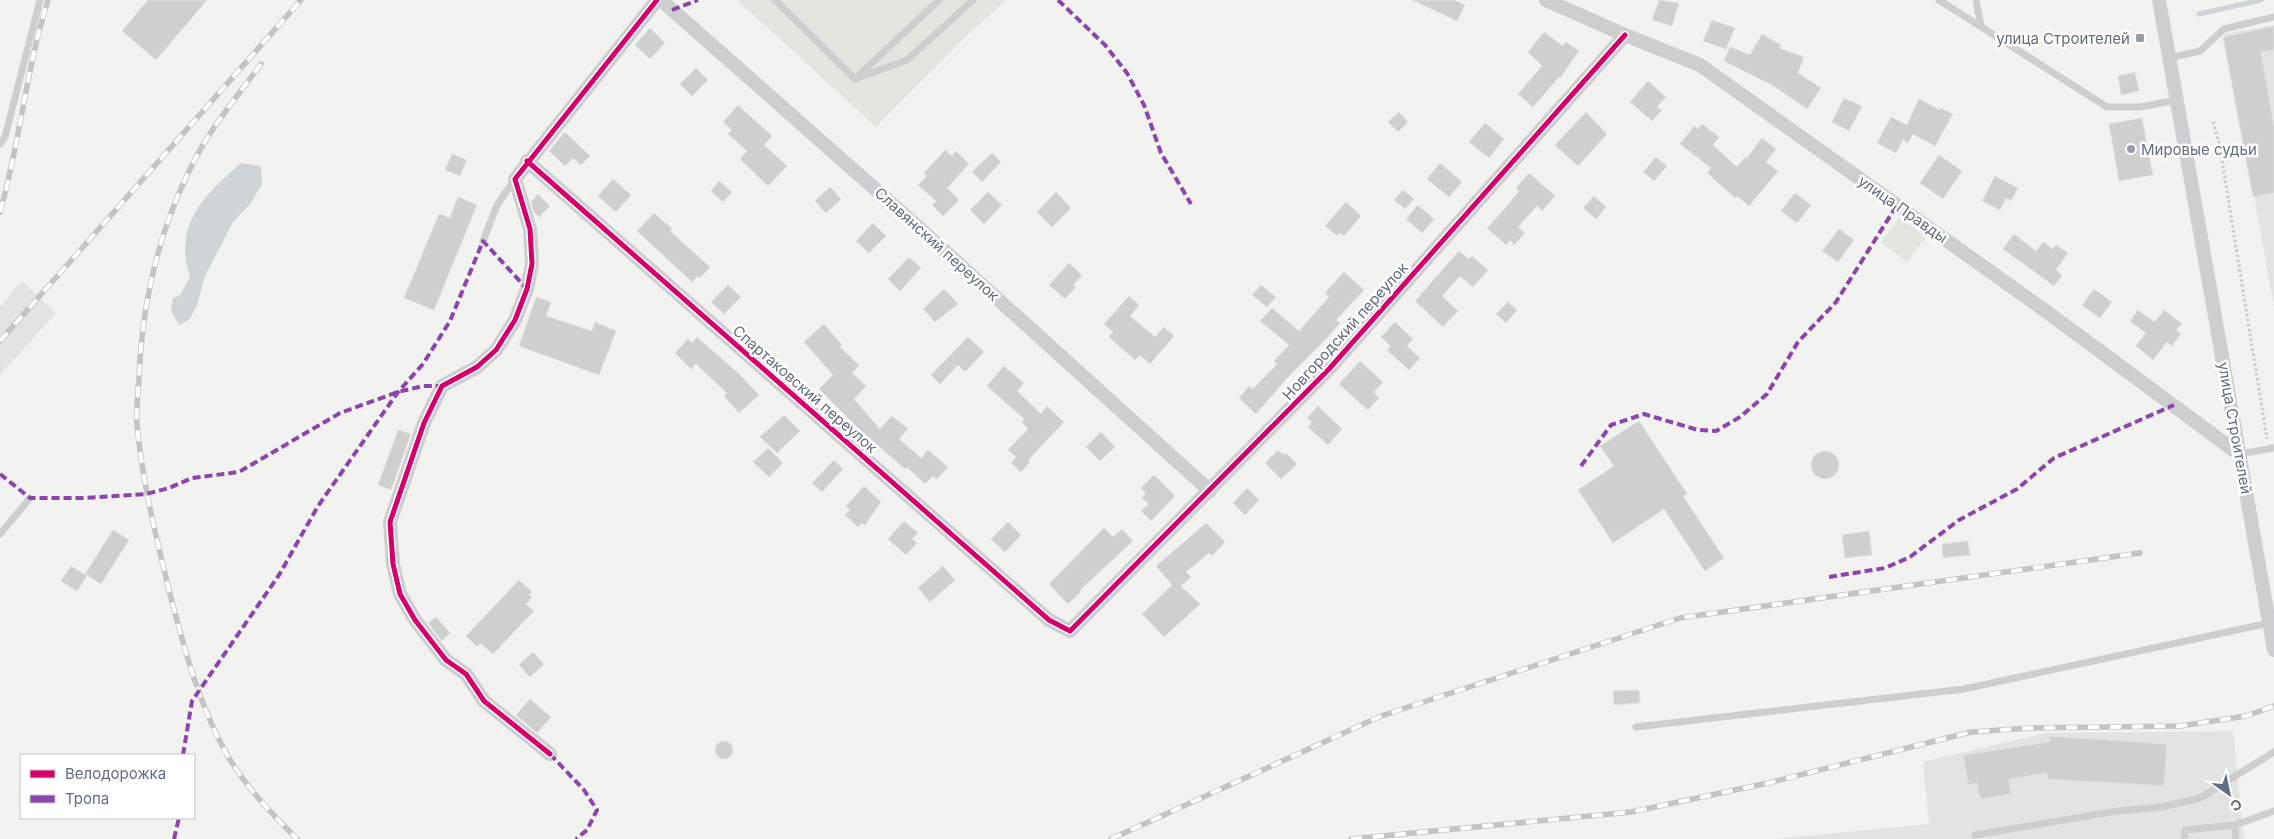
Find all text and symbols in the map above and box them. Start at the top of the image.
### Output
place label: улица Строителей [1996,29,2130,48]
marker: улица Строителей [2134,32,2146,44]
place label: Мировые судьи [2141,140,2257,159]
marker: Мировые судьи [2125,143,2137,155]
street label: улица Правды [1855,171,1951,247]
street label: Славянский переулок [871,183,1003,305]
street label: Новгородский переулок [1278,258,1412,404]
street label: Спартаковский переулок [729,321,881,457]
street label: улица Строителей [2214,360,2256,496]
legend [20,754,195,819]
text: Велодорожка [65,764,166,783]
north arrow [2204,769,2254,819]
text: Тропа [65,789,109,808]
text: С [2227,795,2245,815]

